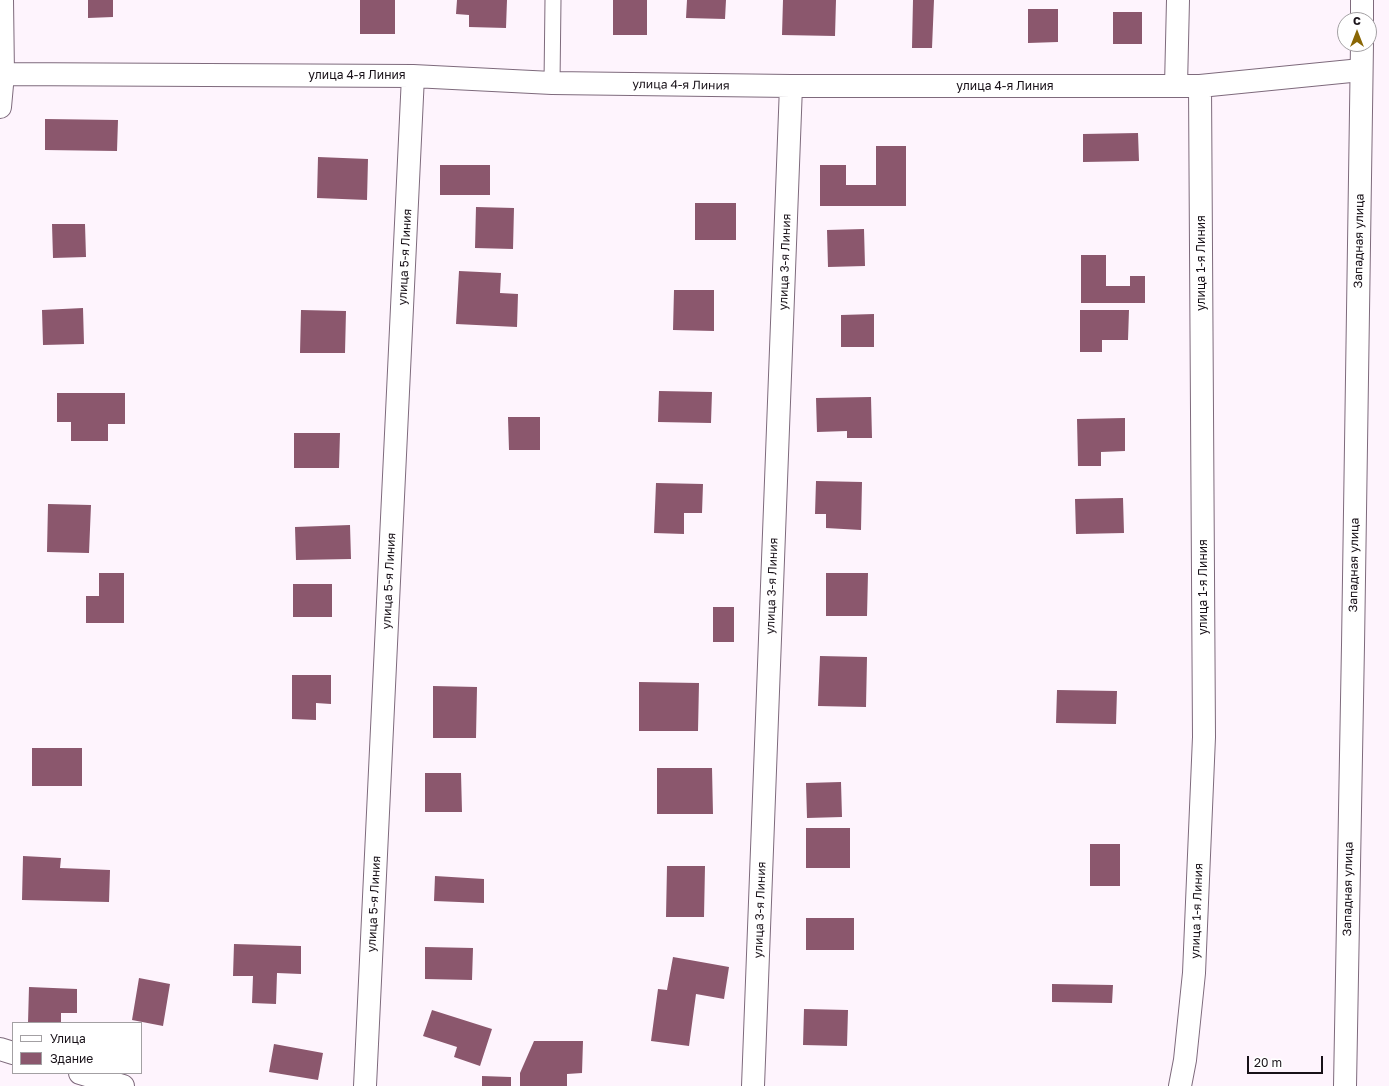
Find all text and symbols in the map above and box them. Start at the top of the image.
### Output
north arrow [1337,12,1377,52]
text: С [1353,14,1361,27]
street label: улица 4-я Линия [308,68,406,82]
street label: улица 4-я Линия [632,77,730,93]
street label: улица 4-я Линия [956,79,1054,93]
street label: Западная улица [1351,193,1367,289]
street label: улица 5-я Линия [395,208,415,306]
street label: улица 3-я Линия [776,213,794,311]
street label: улица 1-я Линия [1194,215,1208,311]
street label: Западная улица [1346,517,1362,613]
street label: улица 5-я Линия [379,532,399,630]
street label: улица 3-я Линия [763,537,781,635]
street label: улица 1-я Линия [1196,539,1210,635]
street label: Западная улица [1340,841,1356,937]
street label: улица 5-я Линия [364,855,384,953]
street label: улица 3-я Линия [751,861,769,959]
street label: улица 1-я Линия [1188,863,1206,959]
legend [12,1022,142,1074]
text: Улица [50,1031,86,1046]
scale bar [1249,1048,1325,1074]
text: Здание [50,1051,93,1066]
text: 20 m [1254,1055,1282,1070]

